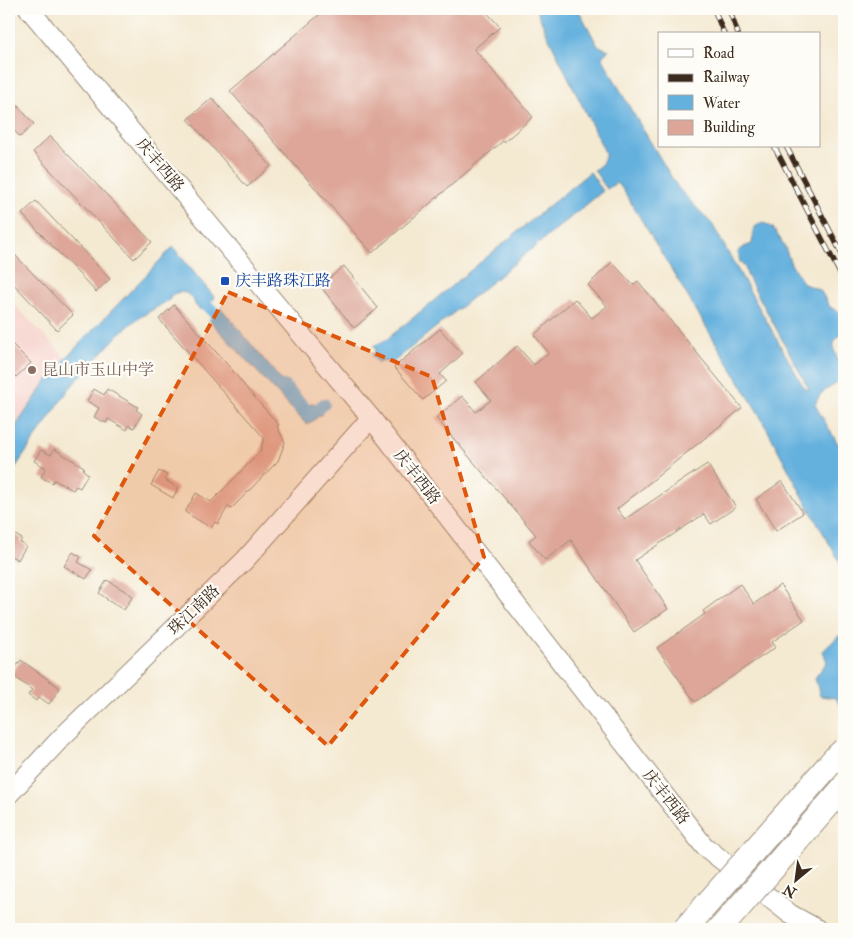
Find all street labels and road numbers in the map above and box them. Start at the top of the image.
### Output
street label: 庆丰西路 [132,134,188,196]
street label: 庆丰西路 [389,446,445,508]
street label: 珠江南路 [164,581,224,639]
street label: 庆丰西路 [638,766,694,828]

